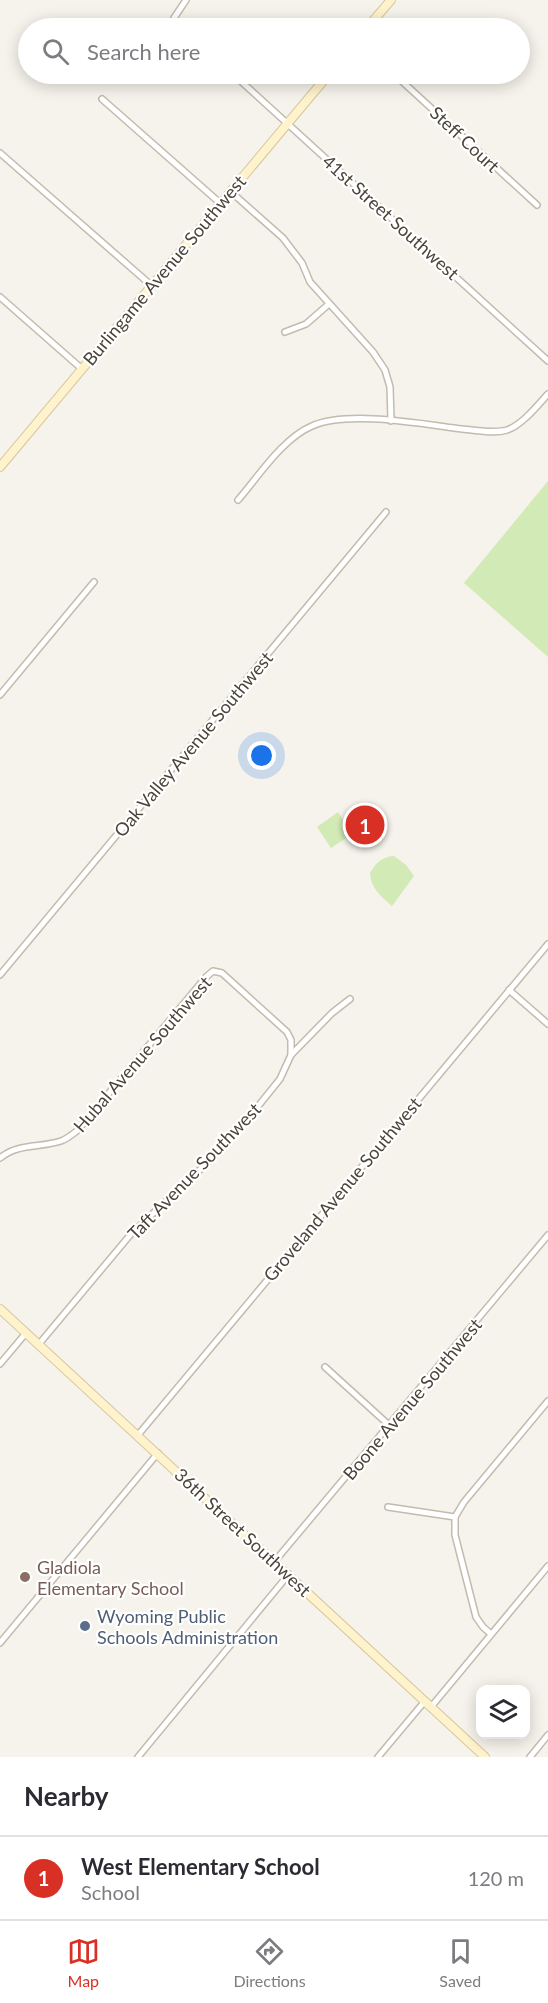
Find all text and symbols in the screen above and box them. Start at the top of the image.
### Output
search box [18,18,530,84]
icon: search [39,35,72,68]
text: Search here [87,38,200,65]
street label: Steff Court [426,101,505,177]
street label: 41st Street Southwest [318,150,464,284]
street label: Burlingame Avenue Southwest [78,170,250,370]
street label: Oak Valley Avenue Southwest [109,646,277,841]
your location [247,741,276,770]
pin: 1 [346,802,385,848]
street label: Hubal Avenue Southwest [68,971,216,1136]
street label: Groveland Avenue Southwest [259,1092,426,1285]
street label: Taft Avenue Southwest [123,1097,266,1244]
street label: Boone Avenue Southwest [338,1313,486,1484]
street label: 36th Street Southwest [170,1463,316,1601]
place label: Gladiola Elementary School [37,1556,184,1599]
marker: Gladiola Elementary School [18,1570,32,1584]
place label: Wyoming Public Schools Administration [97,1605,278,1648]
marker: Wyoming Public Schools Administration [78,1619,92,1633]
map controls [476,1685,530,1739]
button: layers [476,1685,530,1739]
text: Nearby [24,1780,109,1812]
text: West Elementary School [81,1853,320,1880]
text: 1 [38,1866,49,1890]
text: 120 m [468,1866,524,1890]
text: School [81,1880,140,1904]
tab: Map [67,1935,100,1990]
tab: Directions [233,1935,306,1990]
tab: Saved [439,1935,481,1990]

